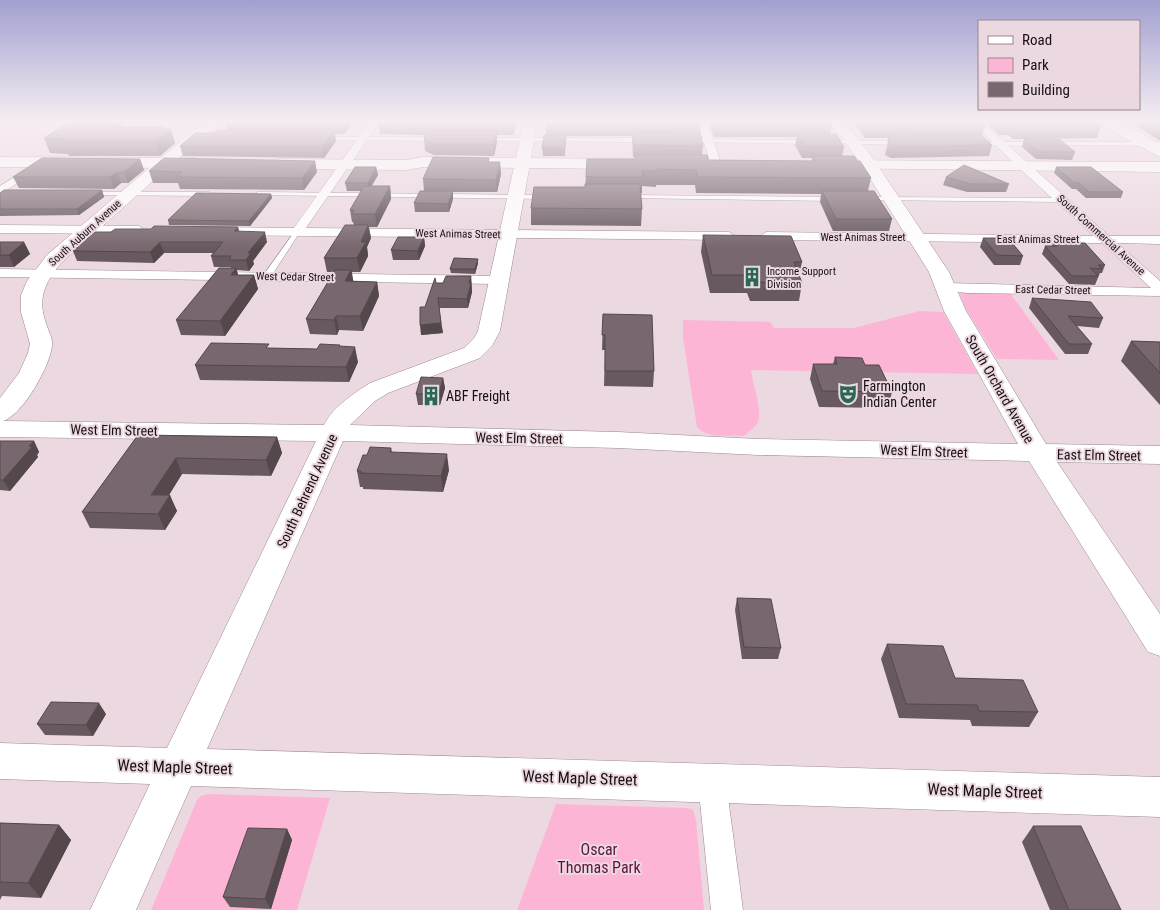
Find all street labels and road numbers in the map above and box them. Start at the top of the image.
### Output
street label: South Commercial Avenue [1054,192,1148,278]
street label: South Auburn Avenue [46,197,124,269]
street label: West Animas Street [415,227,501,241]
street label: West Animas Street [820,231,906,244]
street label: East Animas Street [997,233,1079,246]
street label: West Cedar Street [256,270,334,284]
street label: East Cedar Street [1015,283,1091,297]
street label: South Orchard Avenue [963,332,1038,446]
street label: West Elm Street [70,421,158,439]
street label: West Elm Street [475,429,563,447]
street label: South Behrend Avenue [274,431,341,551]
street label: West Elm Street [880,441,968,461]
street label: East Elm Street [1057,446,1141,464]
street label: West Maple Street [117,755,233,779]
street label: West Maple Street [522,766,638,790]
street label: West Maple Street [927,779,1043,803]

